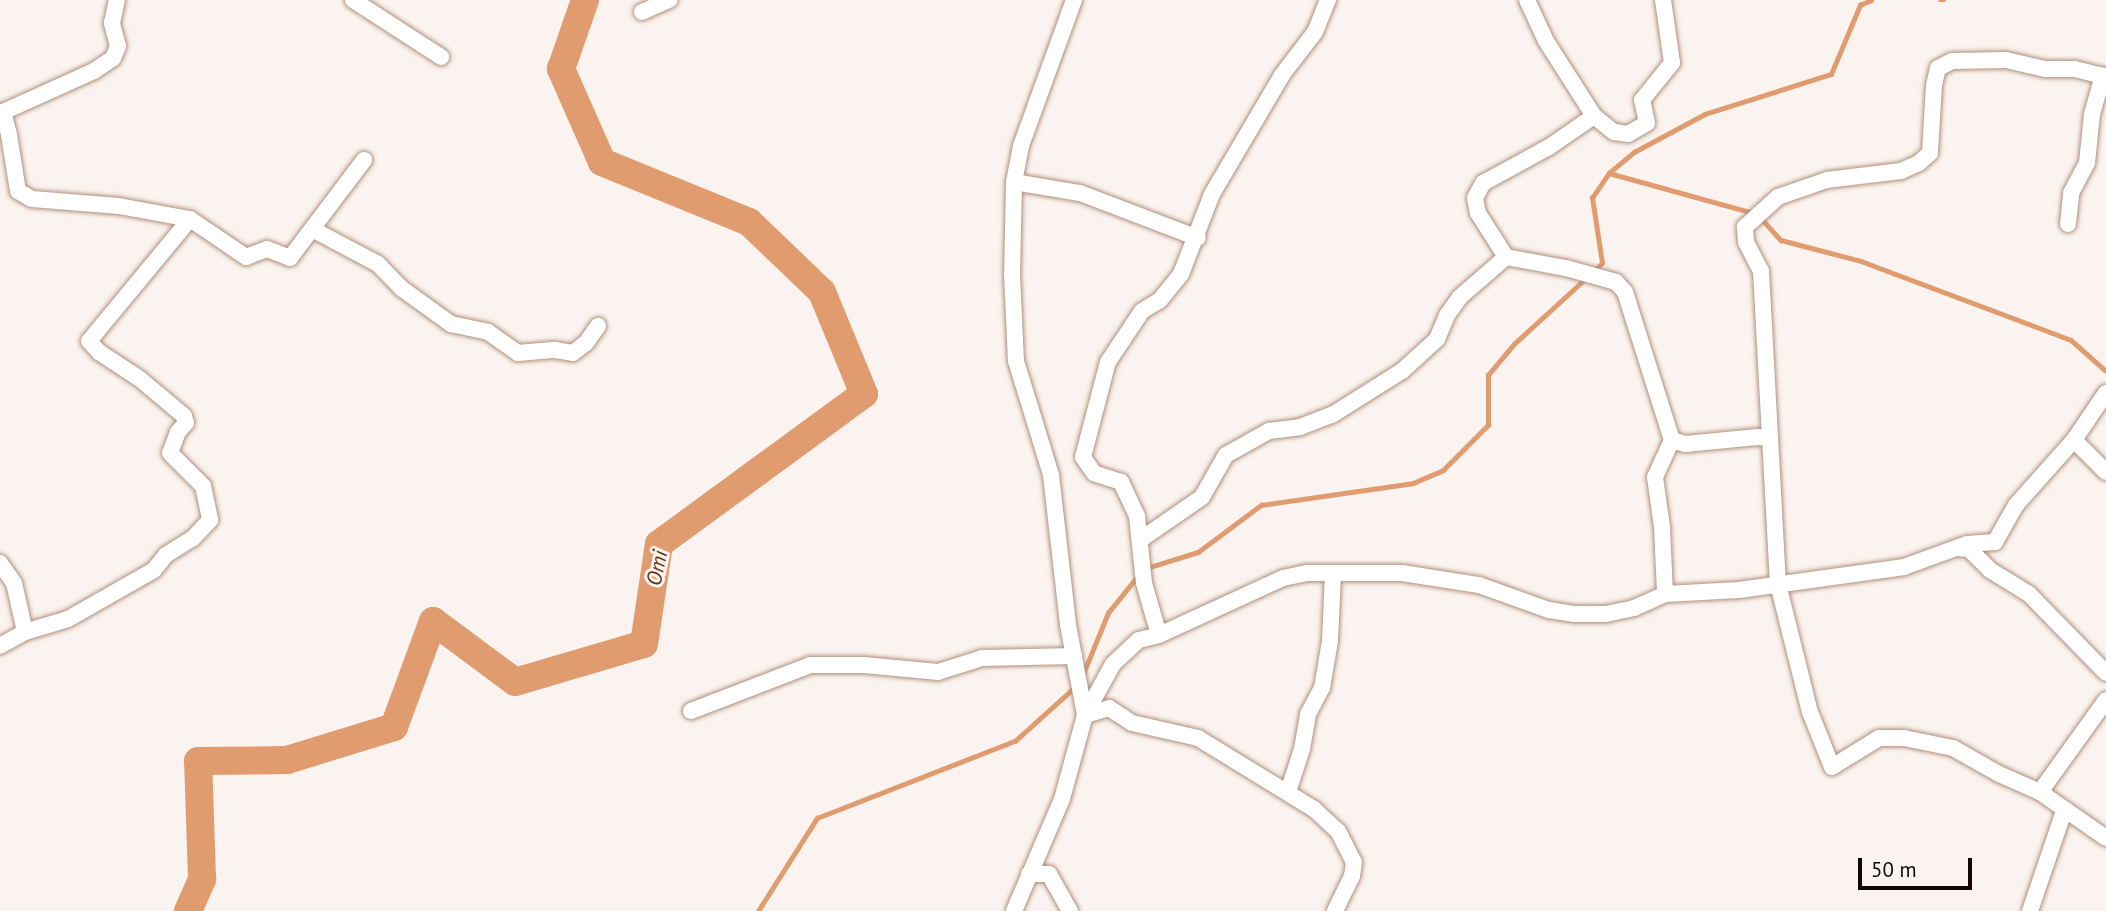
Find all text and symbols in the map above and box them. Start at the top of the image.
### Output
water label: Omi [641,548,673,588]
scale bar [1861,844,1975,888]
text: 50 m [1871,856,1917,883]

